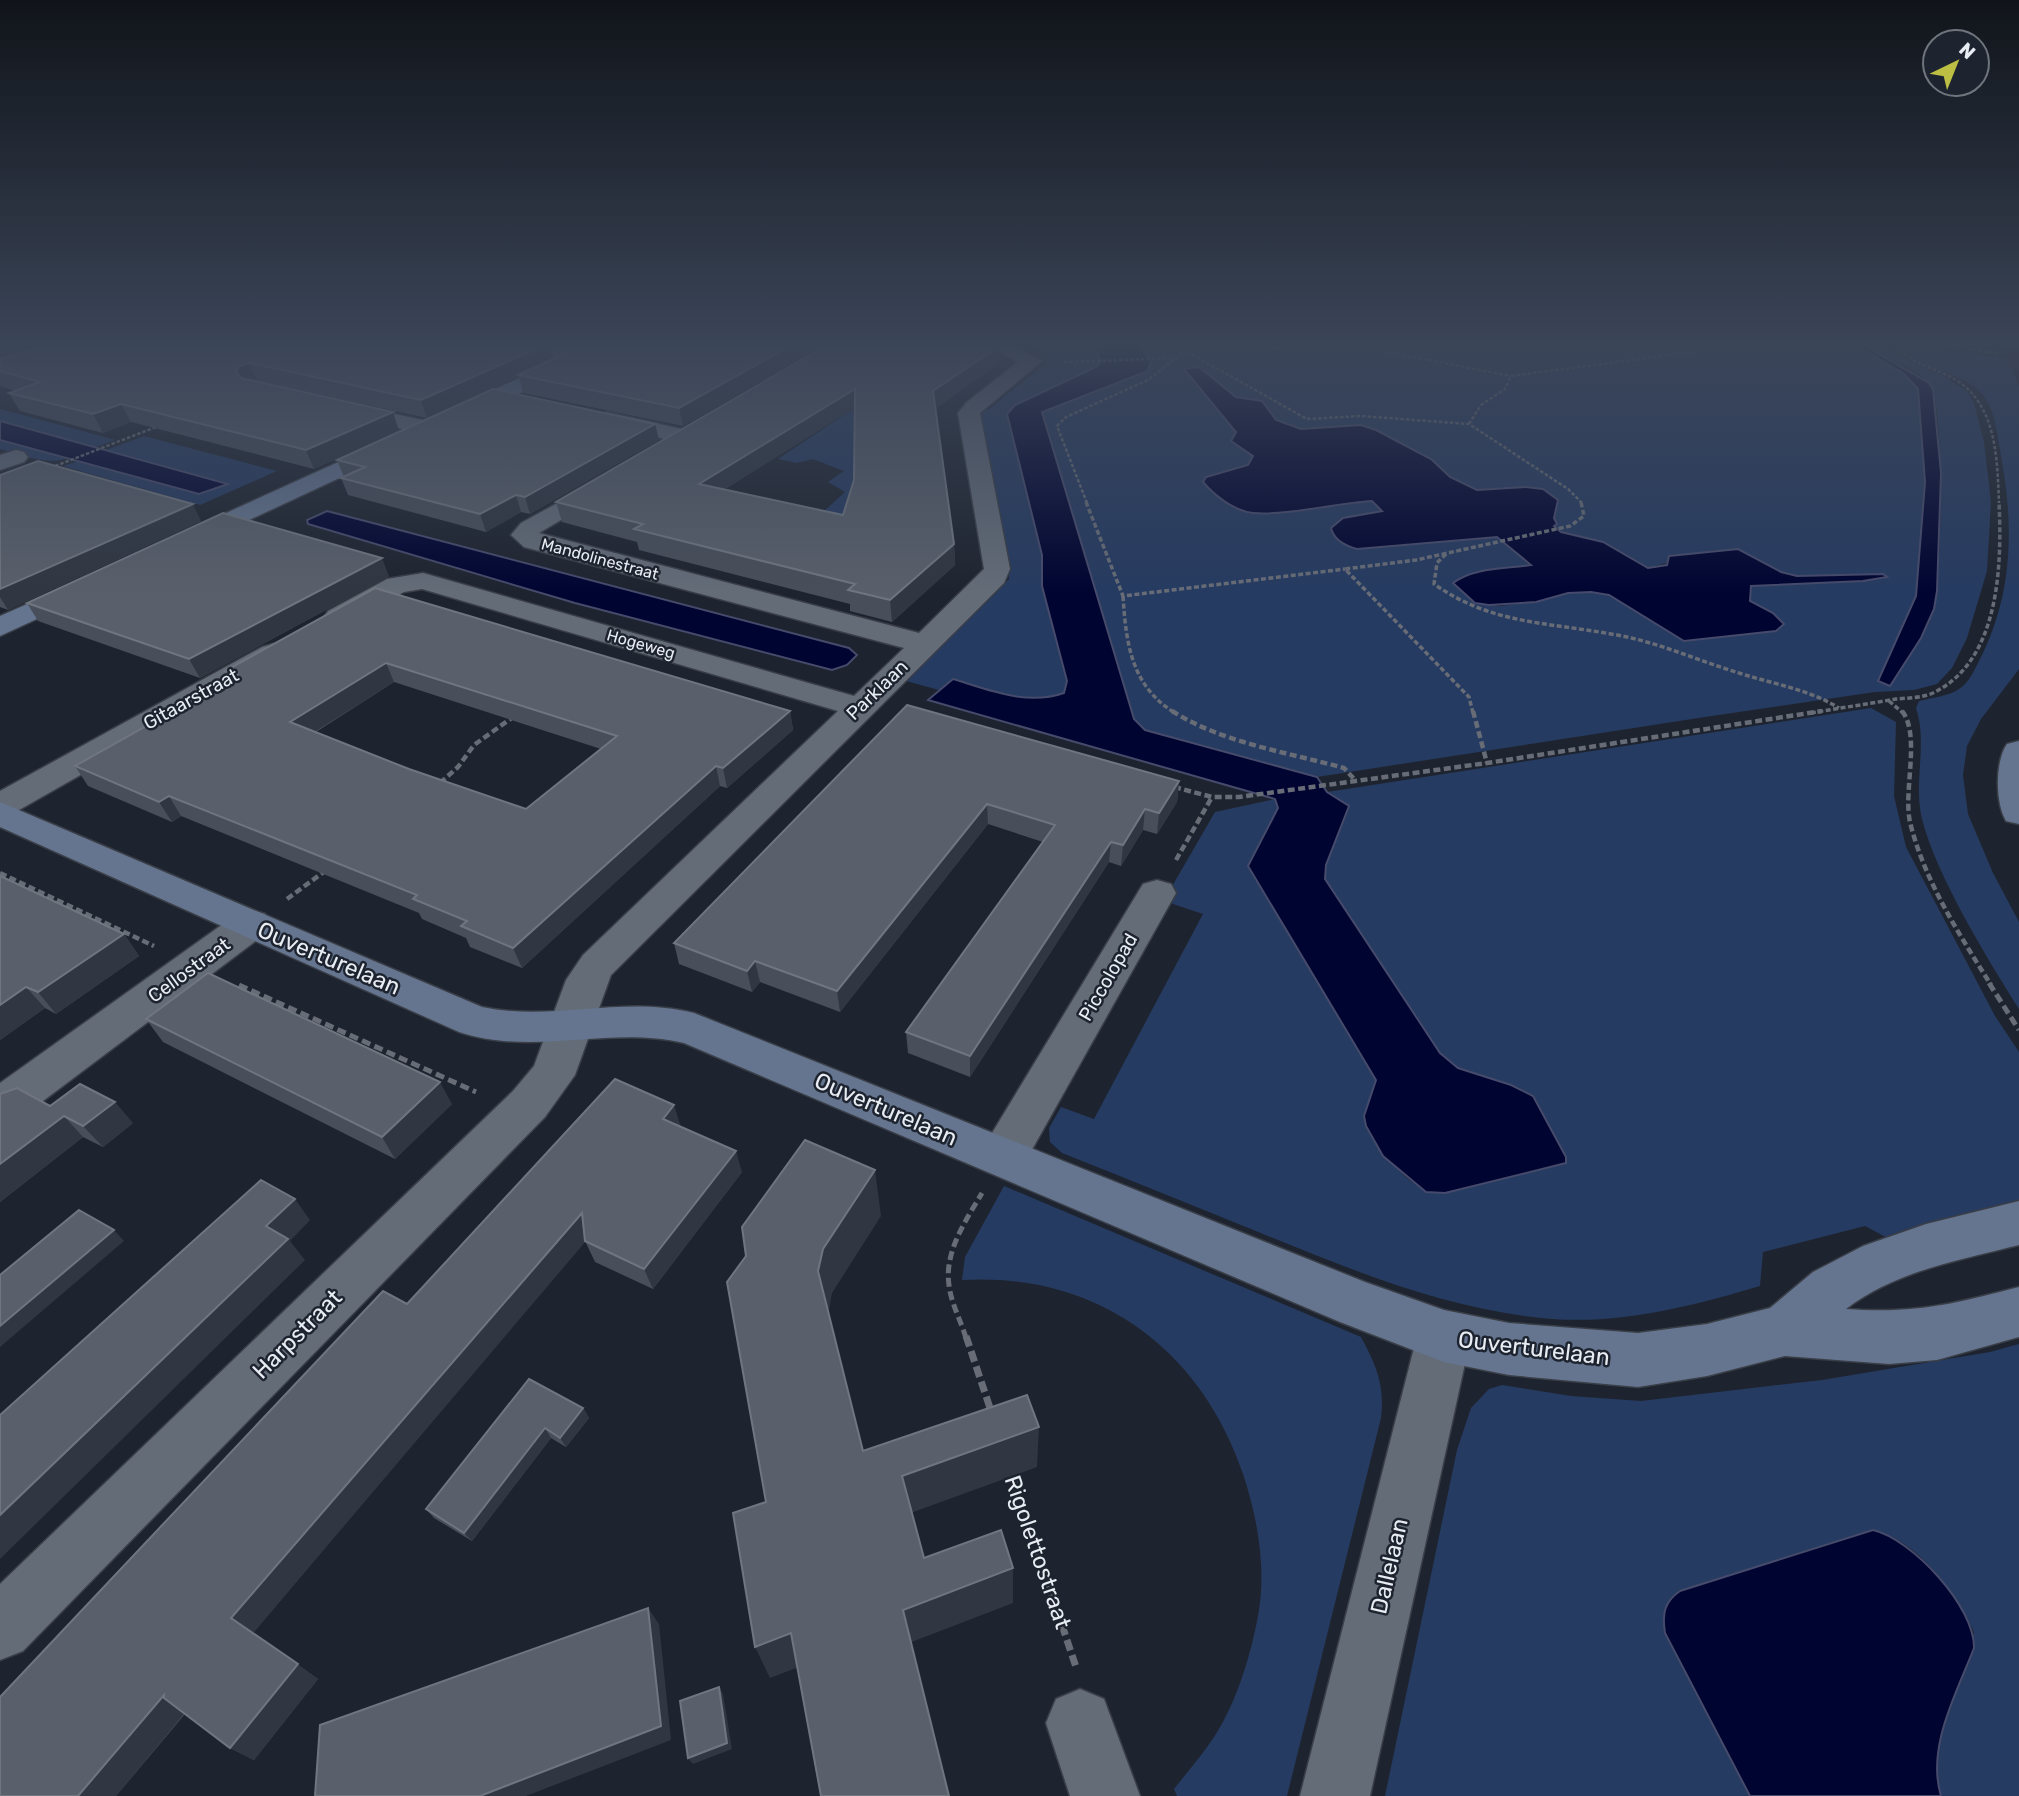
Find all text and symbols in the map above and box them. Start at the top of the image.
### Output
north arrow [1921,28,1991,98]
text: N [1954,38,1980,64]
street label: Mandolinestraat [539,534,661,584]
street label: Hogeweg [605,625,677,663]
street label: Parklaan [841,655,913,725]
street label: Gitaarstraat [139,663,243,735]
street label: Ouverturelaan [253,915,405,1001]
street label: Piccolopad [1074,929,1142,1025]
street label: Cellostraat [143,932,235,1007]
street label: Ouverturelaan [810,1066,962,1152]
street label: Harpstraat [246,1283,348,1385]
street label: Ouverturelaan [1457,1325,1611,1371]
street label: Rigolettostraat [999,1471,1077,1633]
street label: Dallelaan [1364,1515,1414,1617]

